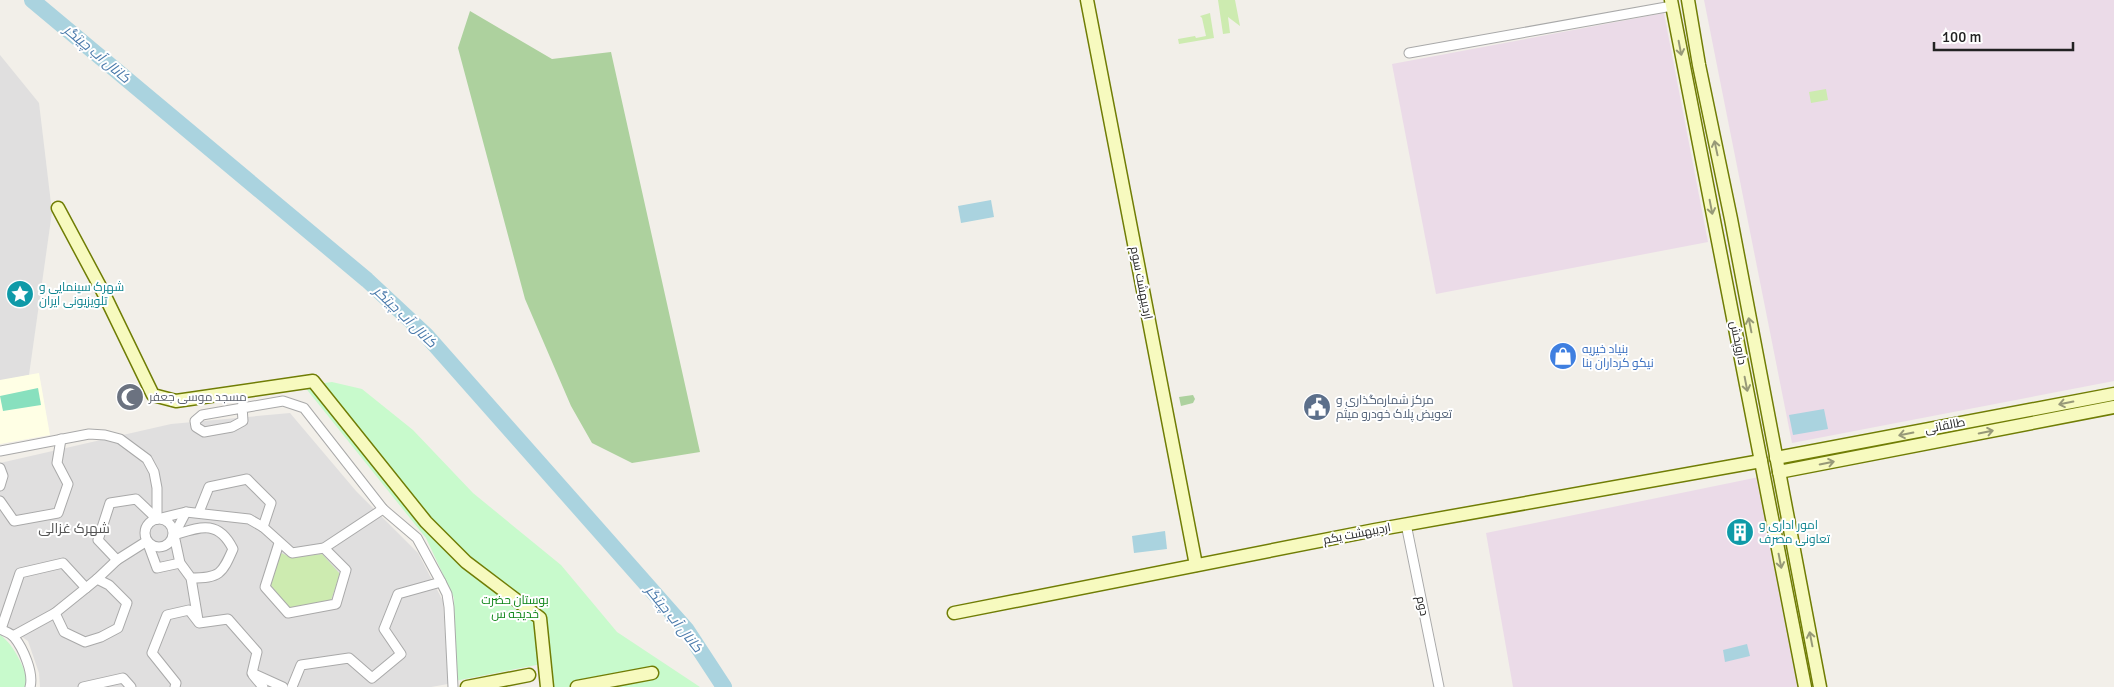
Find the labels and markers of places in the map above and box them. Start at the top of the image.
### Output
place icon: شهرک سینمایی و تلویزیونی ایران [5,279,35,309]
place label: شهرک سینمایی و تلویزیونی ایران [39,280,124,309]
shop icon: بنیاد خیریه نیکو کرداران بنا [1548,341,1578,371]
place label: بنیاد خیریه نیکو کرداران بنا [1582,342,1654,371]
mosque icon: مسجد موسی جعفر [115,382,145,412]
place label: مسجد موسی جعفر [148,390,247,405]
public building icon: مرکز شماره‌گذاری و تعویض پلاک خودرو میثم [1302,392,1332,422]
place label: مرکز شماره‌گذاری و تعویض پلاک خودرو میثم [1336,393,1453,423]
building icon: امور اداری و تعاونی مصرف [1725,517,1755,547]
place label: امور اداری و تعاونی مصرف [1759,518,1831,547]

